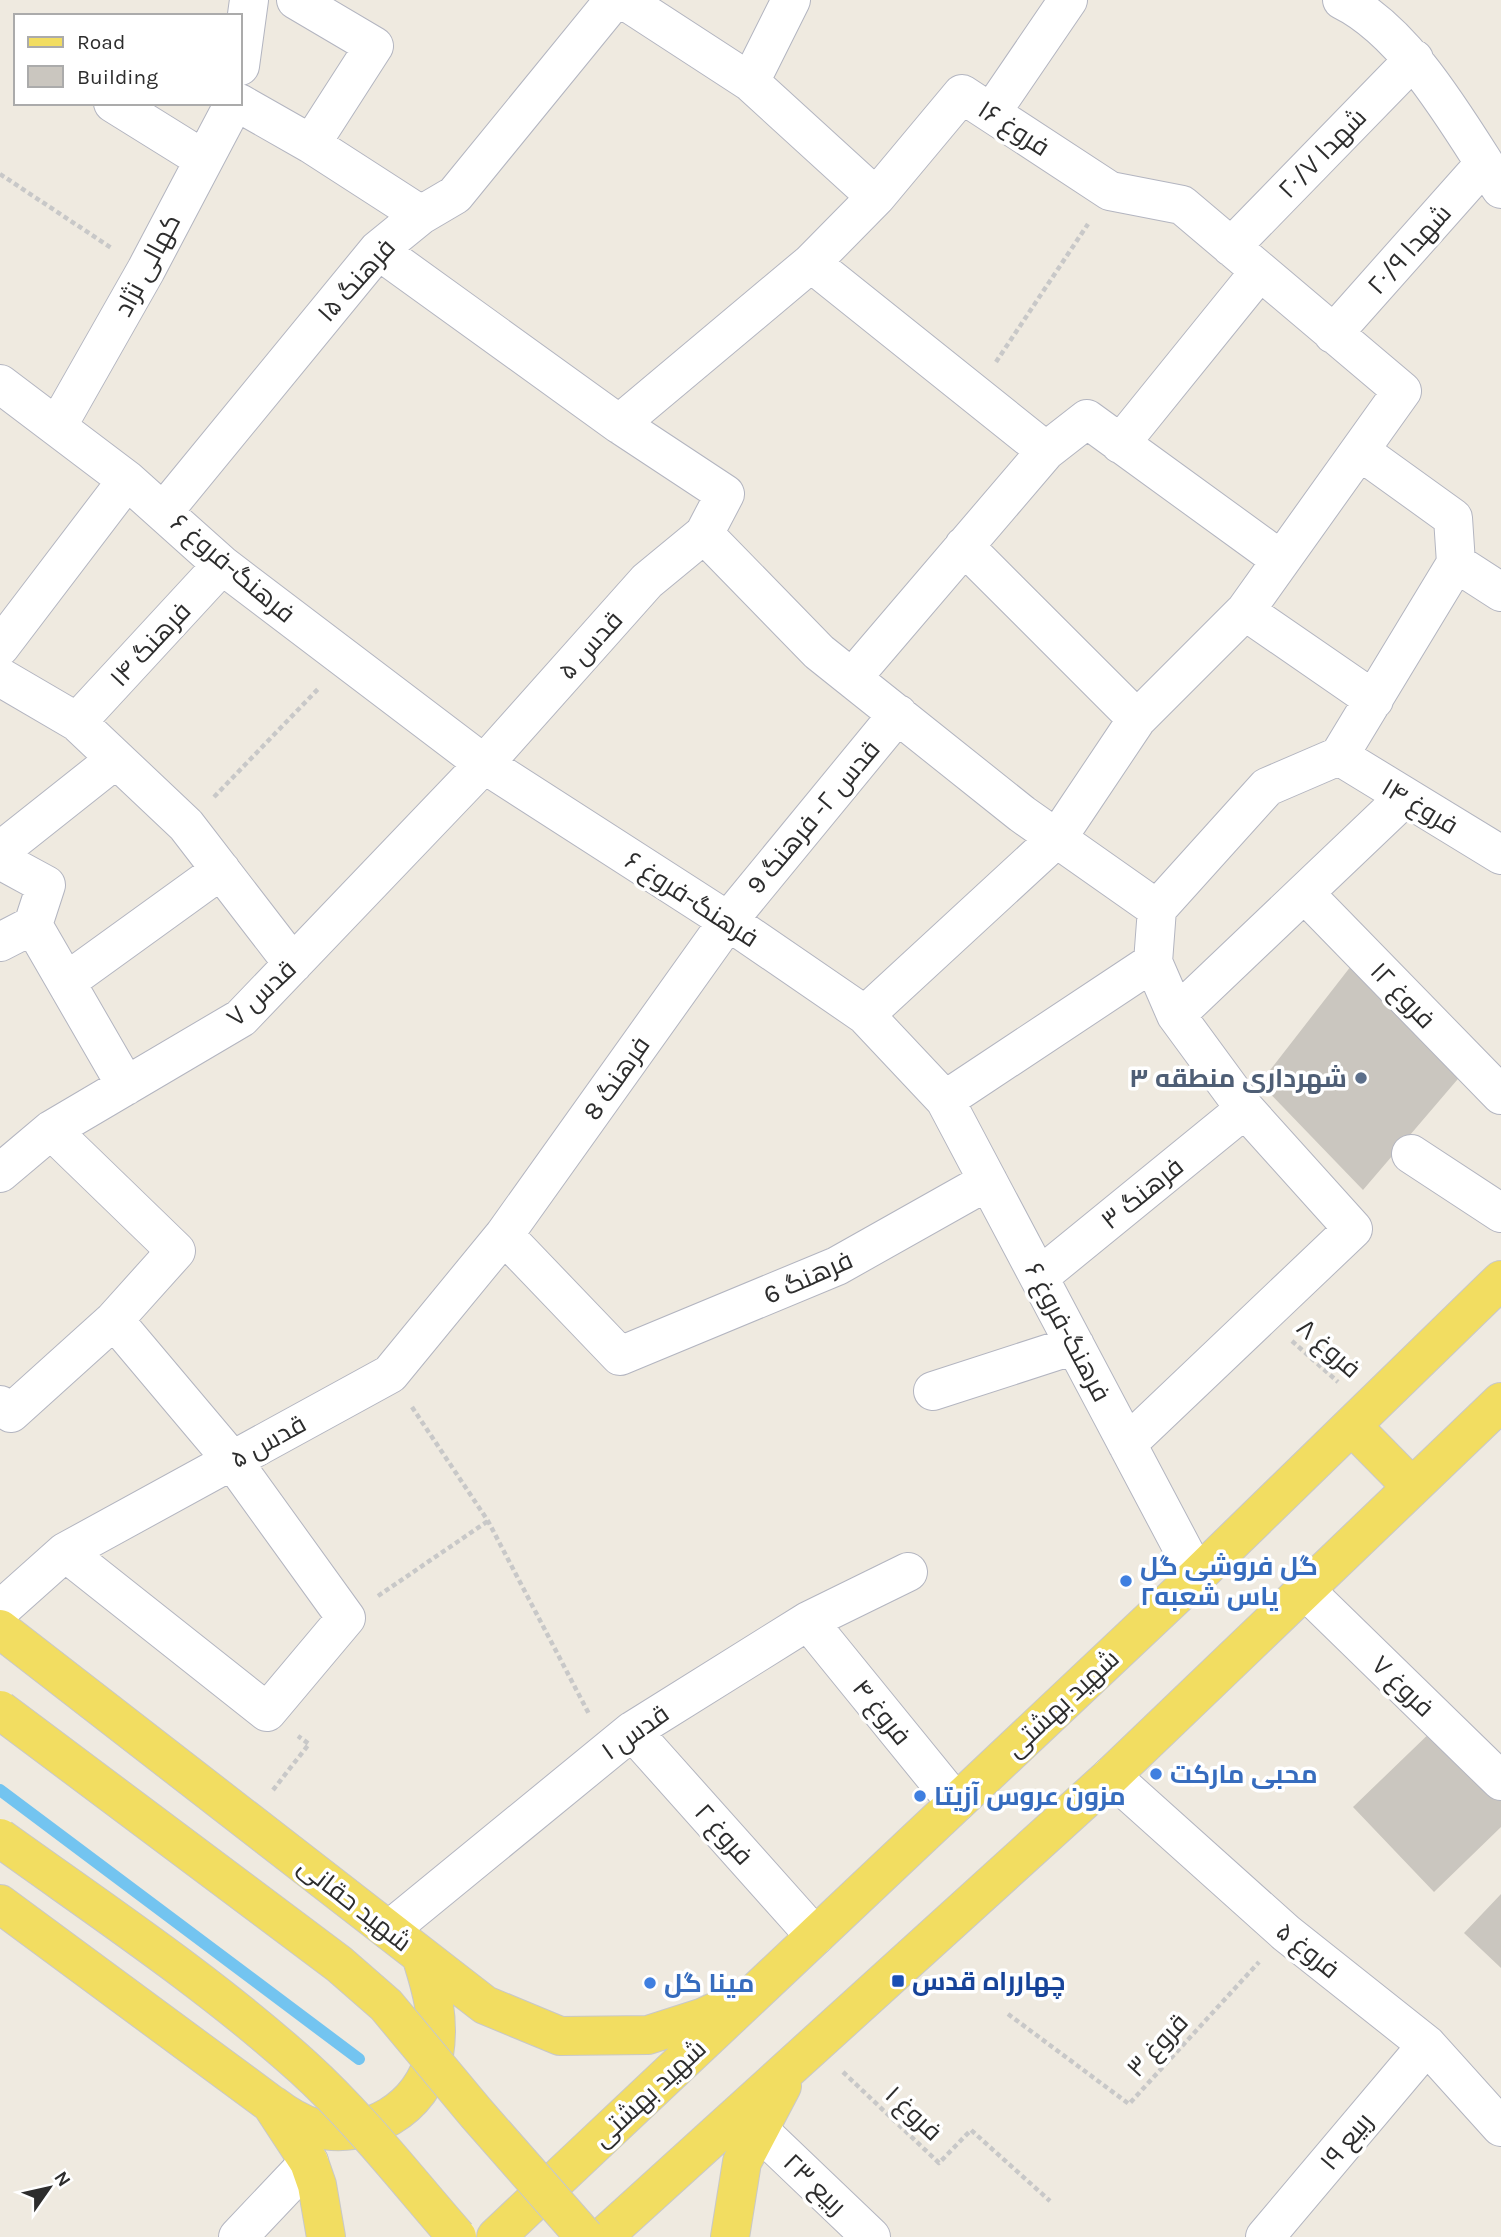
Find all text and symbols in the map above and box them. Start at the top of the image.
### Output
legend [14,14,242,105]
text: Road [77,30,125,54]
text: Building [77,65,158,89]
street label: فروغ ۱۶ [972,94,1055,164]
street label: شهدا ۲۰/۷ [1272,102,1373,205]
street label: شهدا ۲۰/۹ [1361,198,1458,301]
street label: کهالی نژاد [108,209,187,322]
street label: فرهنگ ۱۵ [311,232,402,328]
street label: فرهنگ-فروغ ۶ [163,507,301,630]
street label: فرهنگ ۱۴ [103,595,197,693]
street label: قدس ۵ [552,605,629,686]
street label: قدس ۲- فرهنگ 9 [740,734,887,900]
street label: فروغ ۱۴ [1375,772,1464,842]
street label: فرهنگ-فروغ ۶ [619,845,764,955]
street label: قدس ۷ [220,954,302,1033]
street label: فروغ ۱۲ [1363,956,1442,1036]
street label: فرهنگ 8 [576,1030,656,1126]
place label: شهرداری منطقه ۳ [1129,1063,1347,1094]
marker: شهرداری منطقه ۳ [1353,1070,1369,1086]
street label: فرهنگ ۳ [1095,1151,1190,1236]
street label: فرهنگ 6 [759,1244,858,1311]
street label: فرهنگ-فروغ ۶ [1017,1257,1117,1407]
street label: فروغ ۸ [1290,1312,1367,1385]
street label: قدس ۵ [225,1408,311,1475]
place label: گل فروشی گل یاس شعبه۲ [1140,1551,1318,1612]
marker: گل فروشی گل یاس شعبه۲ [1118,1573,1134,1589]
street label: شهید بهشتی [999,1643,1125,1764]
street label: فروغ ۷ [1364,1649,1440,1724]
street label: فروغ ۴ [845,1673,917,1752]
street label: قدس ۱ [596,1698,675,1767]
place label: محبی مارکت [1170,1759,1318,1790]
marker: محبی مارکت [1148,1766,1164,1782]
place label: مزون عروس آزیتا [934,1781,1126,1812]
marker: مزون عروس آزیتا [912,1788,928,1804]
street label: فروغ ۲ [687,1797,759,1872]
street label: شهید حقانی [292,1851,417,1958]
street label: فروغ ۵ [1269,1916,1346,1986]
place label: چهارراه قدس [912,1966,1066,1999]
place label: مینا گل [664,1968,754,1999]
marker: چهارراه قدس [890,1973,906,1989]
marker: مینا گل [642,1975,658,1991]
street label: قروغ ۳ [1120,2007,1195,2084]
street label: شهید بهشتی [586,2033,712,2154]
street label: فروغ ۱ [878,2079,948,2148]
street label: ربیع ۱۹ [1313,2106,1380,2177]
street label: ربیع ۲۳ [776,2147,853,2222]
north arrow [14,2153,84,2223]
text: N [49,2167,75,2191]

